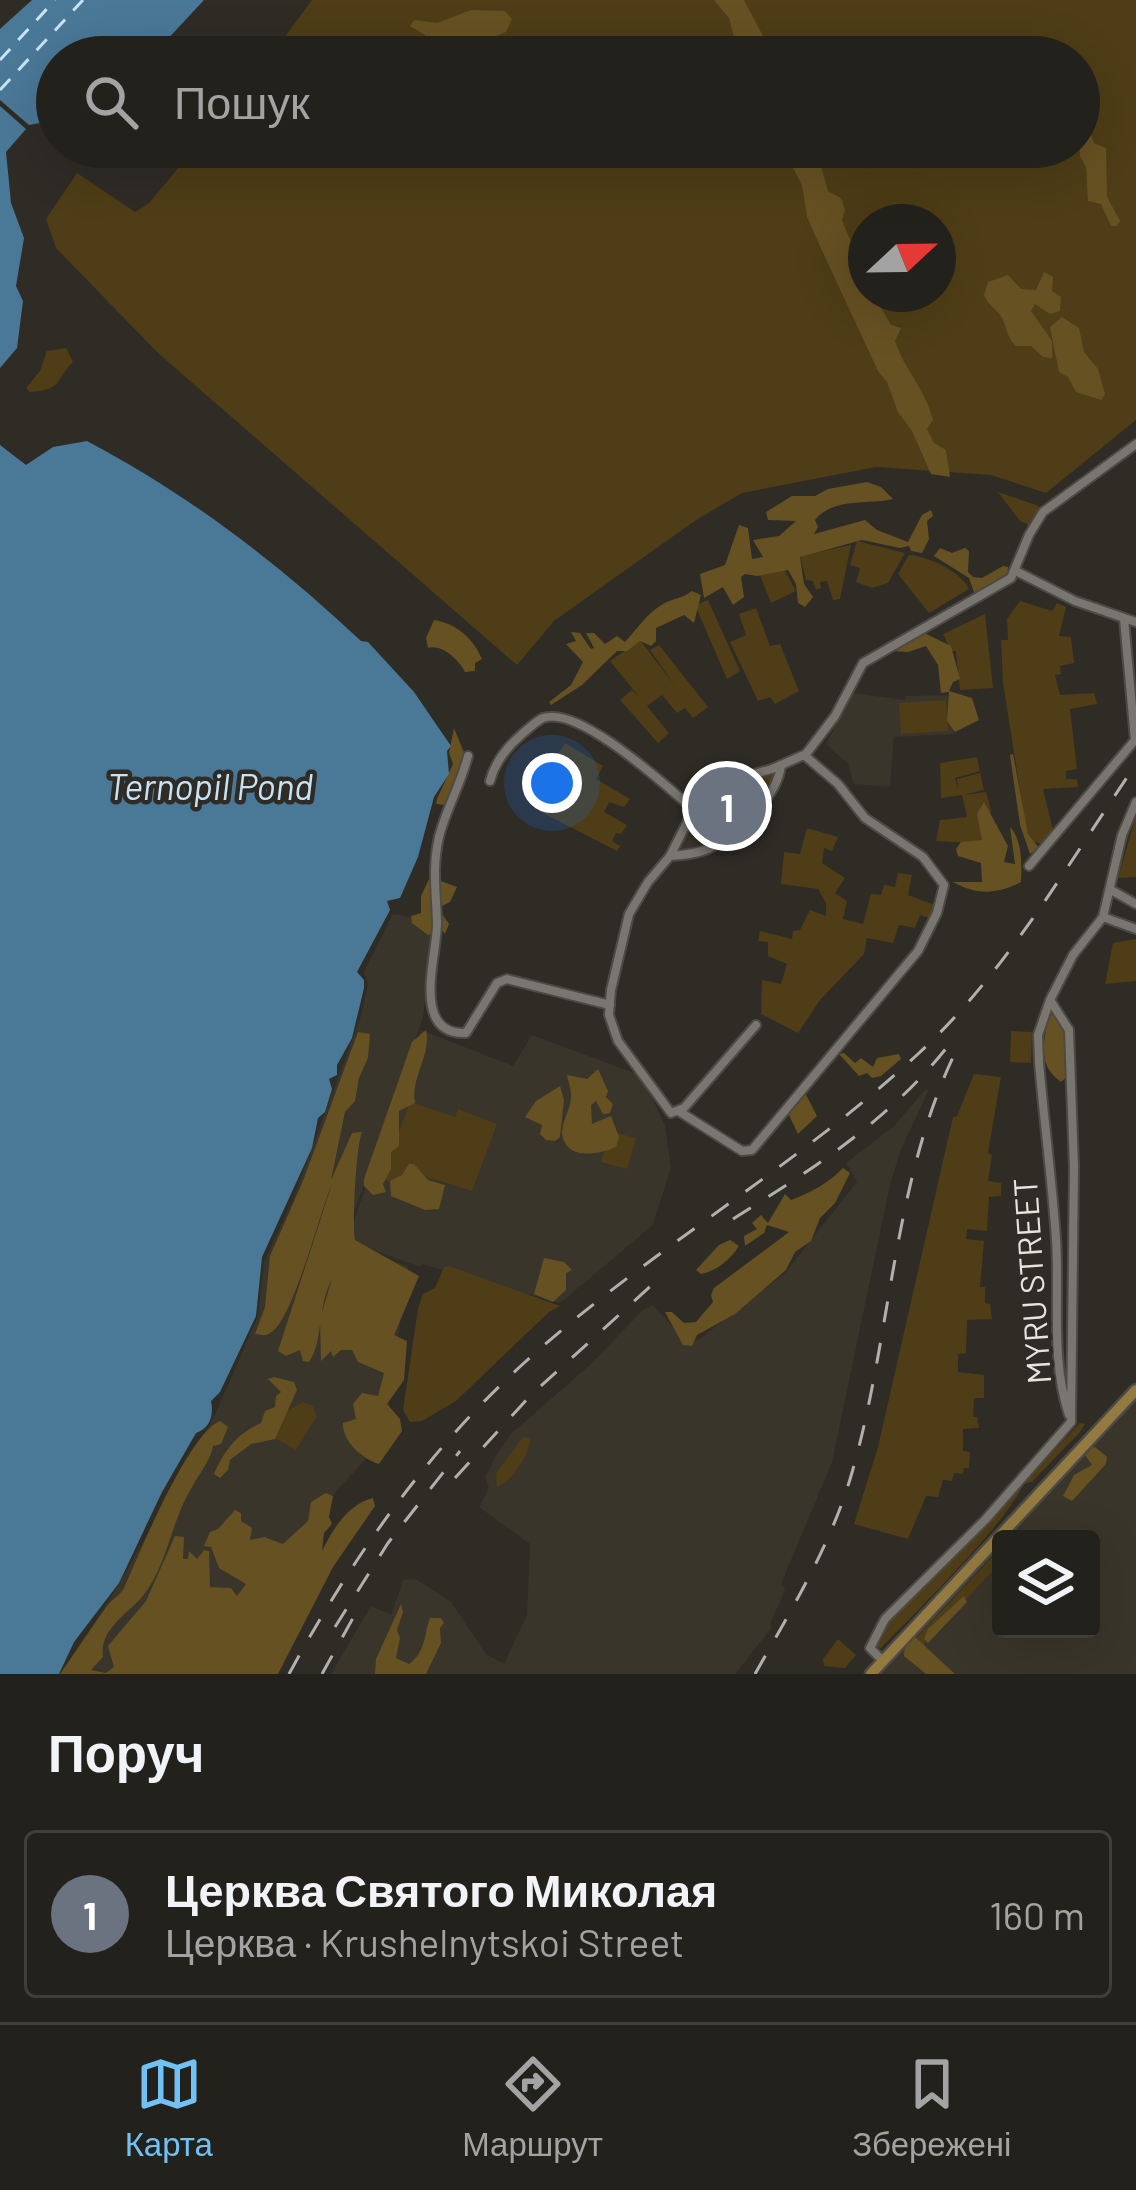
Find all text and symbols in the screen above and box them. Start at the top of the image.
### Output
search box [36,36,1100,168]
icon: search [78,69,144,135]
text: Пошук [174,74,310,128]
north arrow [848,204,956,312]
your location [522,753,582,813]
pin: 1 [688,761,766,851]
water label: Ternopil Pond [107,764,313,807]
street label: MYRU STREET [1004,1177,1058,1386]
map controls [992,1530,1100,1638]
button: layers [992,1530,1100,1638]
text: Поруч [48,1721,204,1782]
text: Церква Святого Миколая [165,1862,717,1916]
text: 1 [83,1891,97,1938]
text: 160 m [989,1891,1085,1938]
text: Церква · Krushelnytskoi Street [165,1918,684,1965]
tab: Карта [125,2051,213,2164]
tab: Маршрут [462,2051,603,2164]
tab: Збережені [852,2051,1011,2164]

